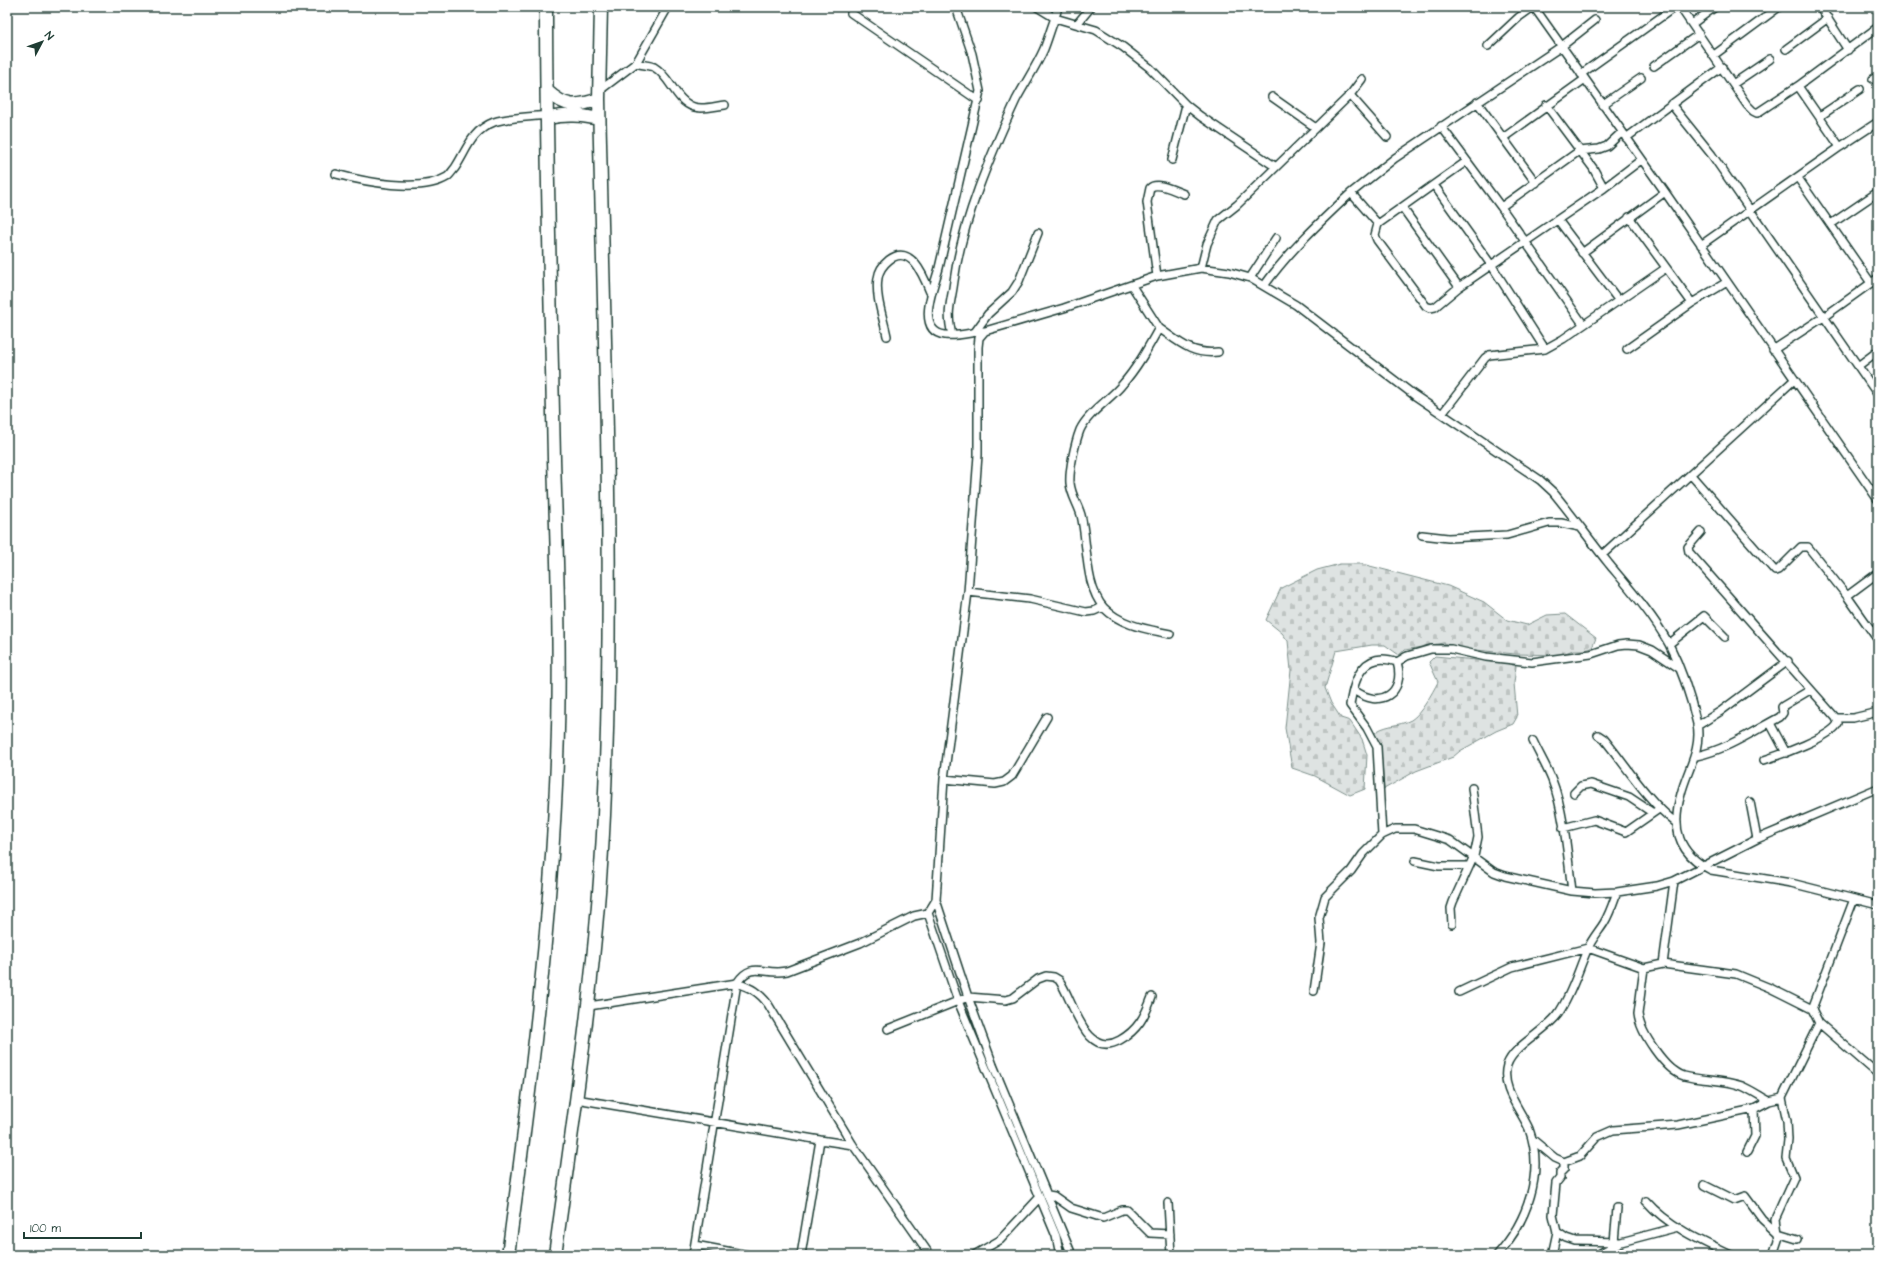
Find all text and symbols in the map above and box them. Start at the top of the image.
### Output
north arrow [22,22,62,62]
text: N [41,28,57,43]
scale bar [24,1214,141,1240]
text: 100 m [30,1220,61,1237]

